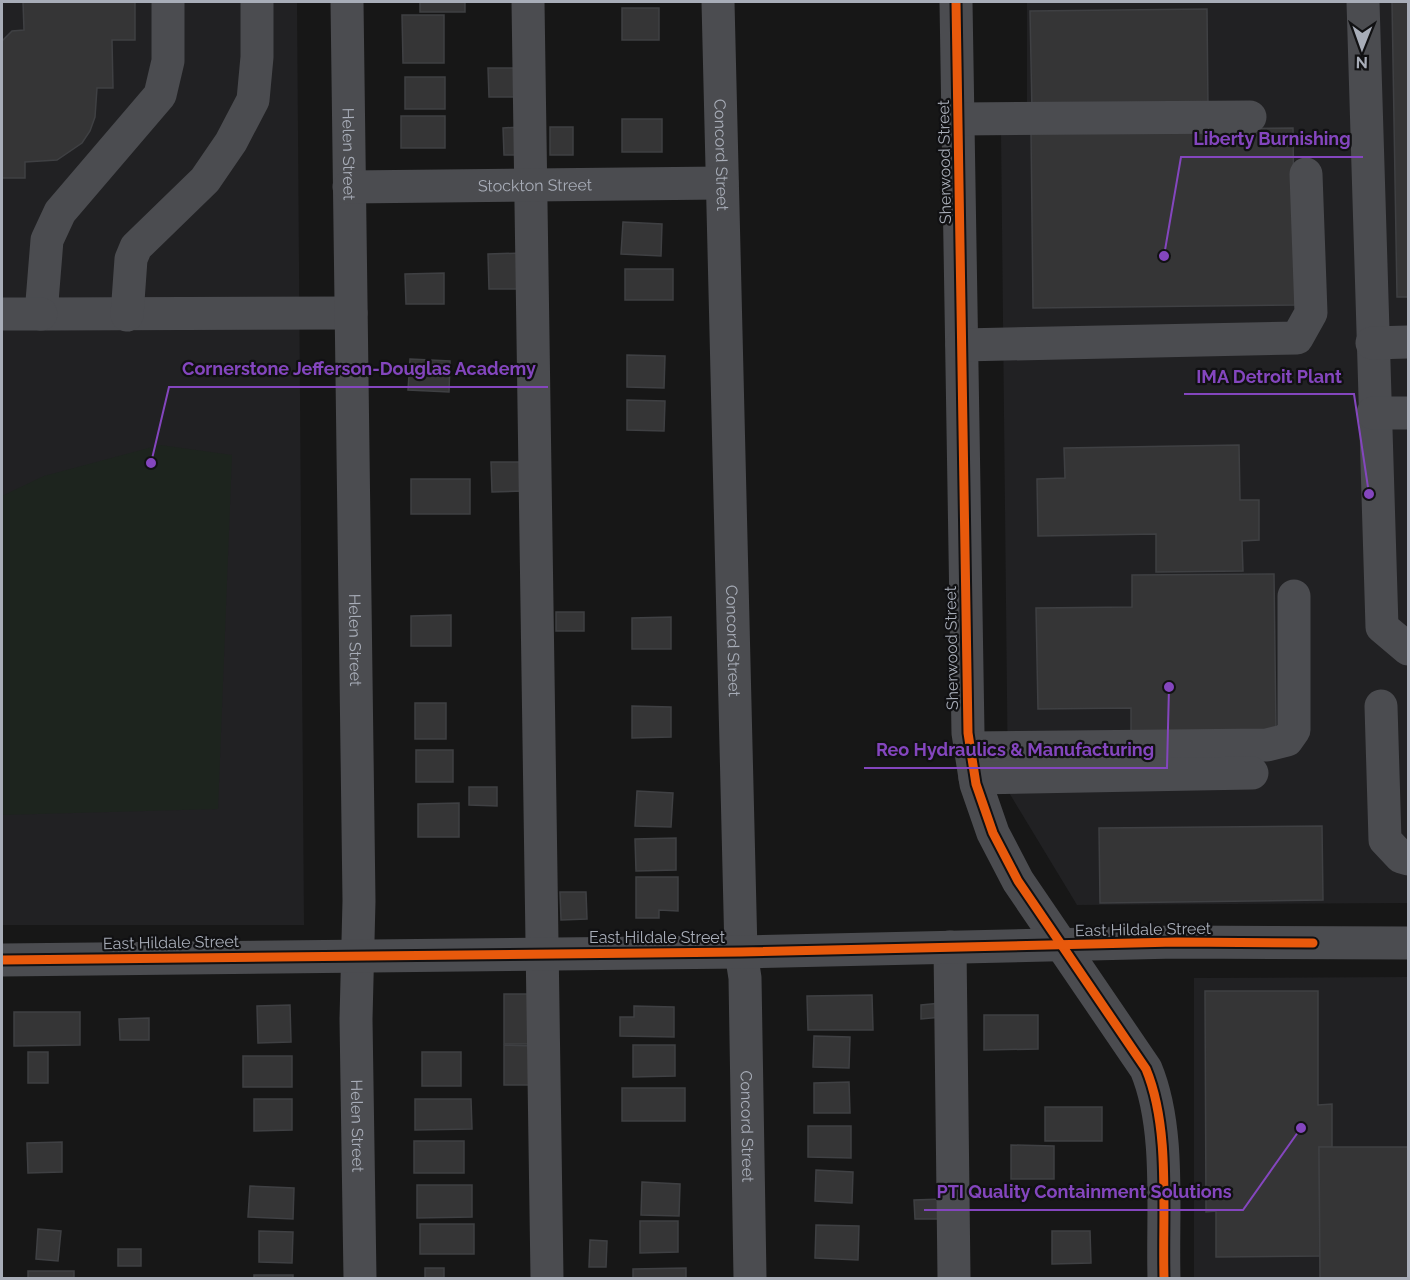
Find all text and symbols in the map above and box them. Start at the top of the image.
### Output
north arrow [1332,18,1392,78]
text: N [1355,53,1368,72]
street label: Concord Street [710,99,732,212]
street label: Sherwood Street [934,99,955,224]
street label: Helen Street [338,108,359,201]
callout: Liberty Burnishing [1181,121,1363,157]
text: Liberty Burnishing [1193,128,1351,149]
street label: Stockton Street [478,175,593,196]
callout: Cornerstone Jefferson-Douglas Academy [169,351,548,387]
text: Cornerstone Jefferson-Douglas Academy [182,358,536,379]
callout: IMA Detroit Plant [1184,358,1354,394]
text: IMA Detroit Plant [1196,366,1342,387]
street label: Concord Street [722,585,744,698]
street label: Sherwood Street [941,585,962,710]
street label: Helen Street [345,593,365,687]
callout: Reo Hydraulics & Manufacturing [864,732,1167,768]
text: Reo Hydraulics & Manufacturing [876,739,1154,760]
street label: East Hildale Street [1075,919,1212,940]
street label: East Hildale Street [589,928,726,947]
street label: East Hildale Street [103,932,240,953]
street label: Concord Street [737,1070,757,1183]
street label: Helen Street [347,1079,367,1173]
callout: PTI Quality Containment Solutions [924,1174,1243,1210]
text: PTI Quality Containment Solutions [936,1181,1232,1202]

